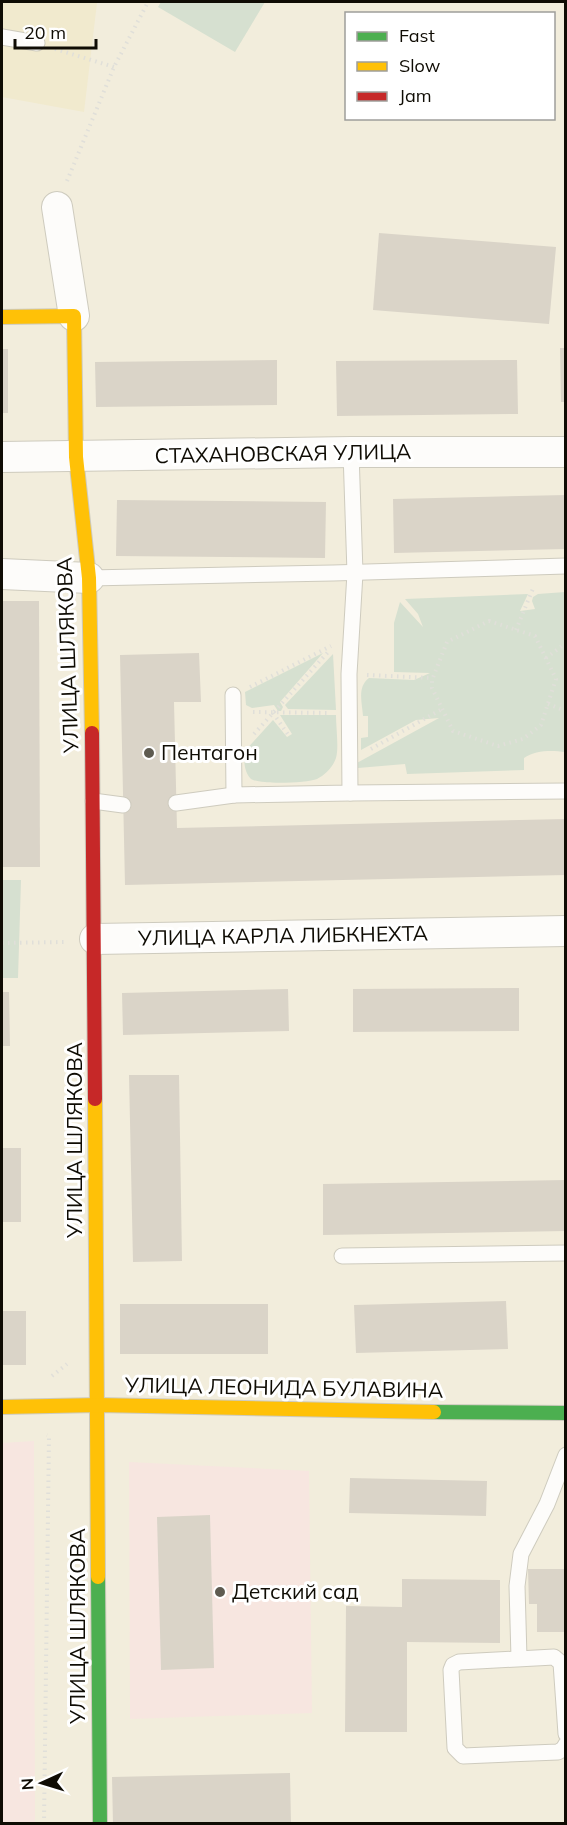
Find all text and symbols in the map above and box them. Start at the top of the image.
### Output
scale bar [15,12,96,50]
legend [345,12,555,120]
text: 20 m [24,21,66,44]
text: Fast [399,24,435,47]
text: Slow [399,54,441,77]
text: Jam [399,84,432,107]
street label: СТАХАНОВСКАЯ УЛИЦА [154,438,412,468]
street label: УЛИЦА ШЛЯКОВА [51,556,83,754]
place label: Пентагон [161,739,258,765]
marker: Пентагон [142,746,156,760]
street label: УЛИЦА КАРЛА ЛИБКНЕХТА [137,919,429,951]
street label: УЛИЦА ШЛЯКОВА [61,1041,87,1239]
street label: УЛИЦА ЛЕОНИДА БУЛАВИНА [124,1371,444,1403]
street label: УЛИЦА ШЛЯКОВА [64,1527,90,1725]
place label: Детский сад [232,1578,359,1604]
marker: Детский сад [213,1585,227,1599]
north arrow [12,1753,72,1813]
text: N [17,1777,37,1791]

